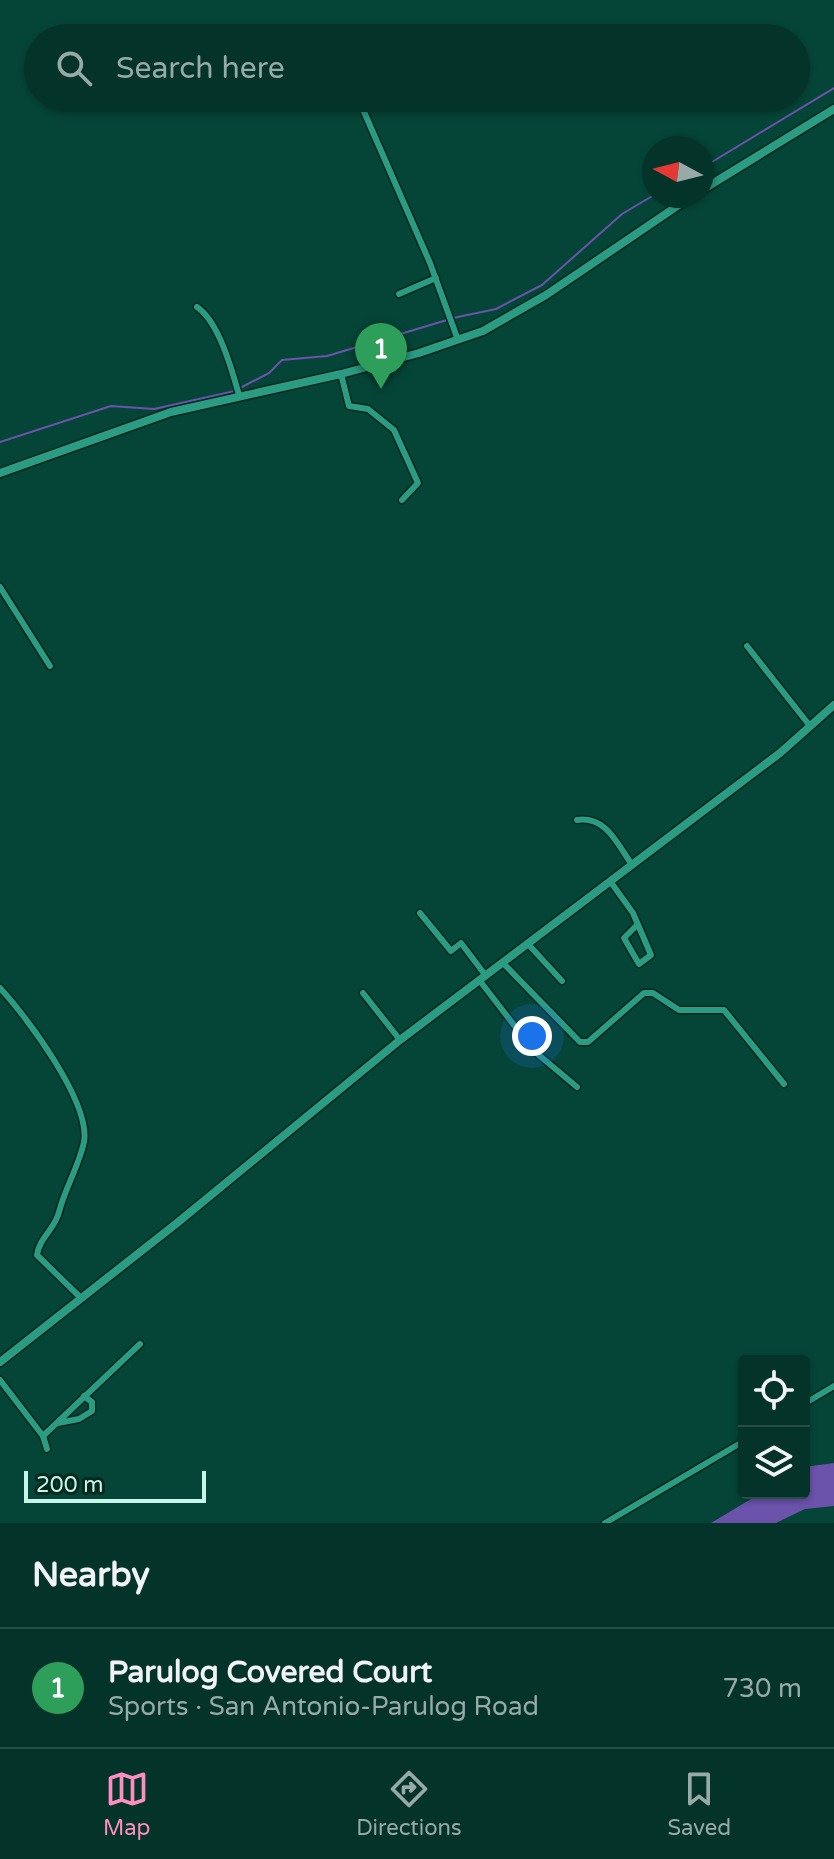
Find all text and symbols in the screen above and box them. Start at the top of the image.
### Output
search box [24,24,810,112]
icon: search [52,46,96,90]
text: Search here [116,50,285,87]
north arrow [642,136,714,208]
pin: 1 [355,323,407,389]
your location [512,1016,552,1056]
map controls [738,1355,810,1499]
button: locate [738,1355,810,1427]
button: layers [738,1427,810,1499]
scale bar [24,1467,206,1503]
text: 200 m [36,1472,103,1498]
text: Nearby [32,1555,150,1596]
text: Parulog Covered Court [108,1654,432,1691]
text: 1 [50,1673,66,1704]
text: 730 m [722,1673,802,1704]
text: Sports · San Antonio-Parulog Road [108,1691,539,1722]
tab: Map [103,1767,150,1841]
tab: Directions [356,1767,462,1841]
tab: Saved [667,1767,731,1841]

